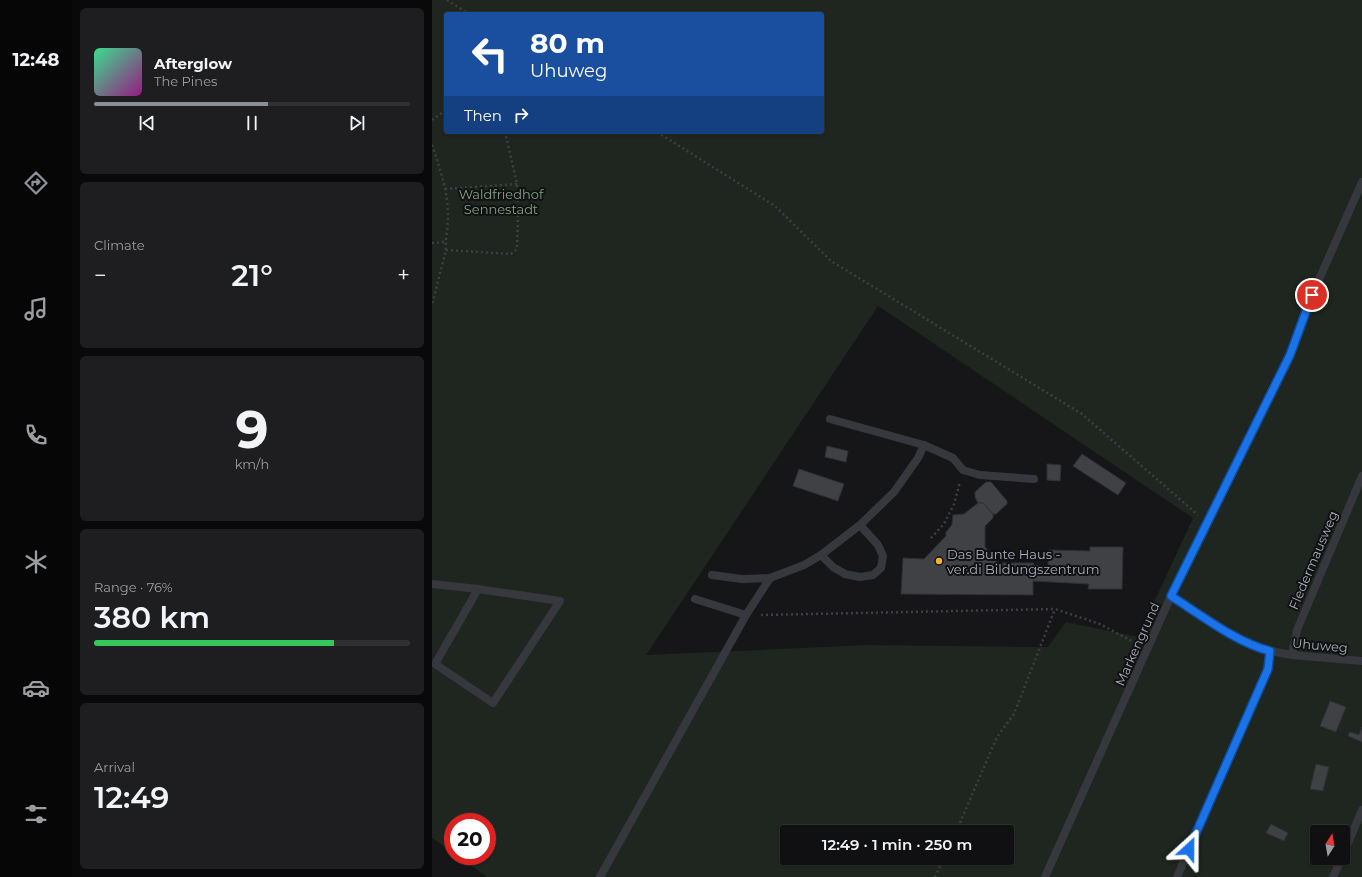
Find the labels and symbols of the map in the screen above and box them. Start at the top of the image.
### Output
park label: Waldfriedhof Sennestadt [459,186,544,217]
pin [1295,278,1329,312]
street label: Fledermausweg [1285,508,1341,612]
place label: Das Bunte Haus - ver.di Bildungszentrum [947,546,1100,577]
marker: Das Bunte Haus - ver.di Bildungszentrum [934,556,944,566]
street label: Markengrund [1111,600,1163,688]
street label: Uhuweg [1292,635,1348,655]
speed limit sign: 20 [444,813,496,865]
north arrow [1310,825,1350,865]
position arrow [1168,828,1210,870]

